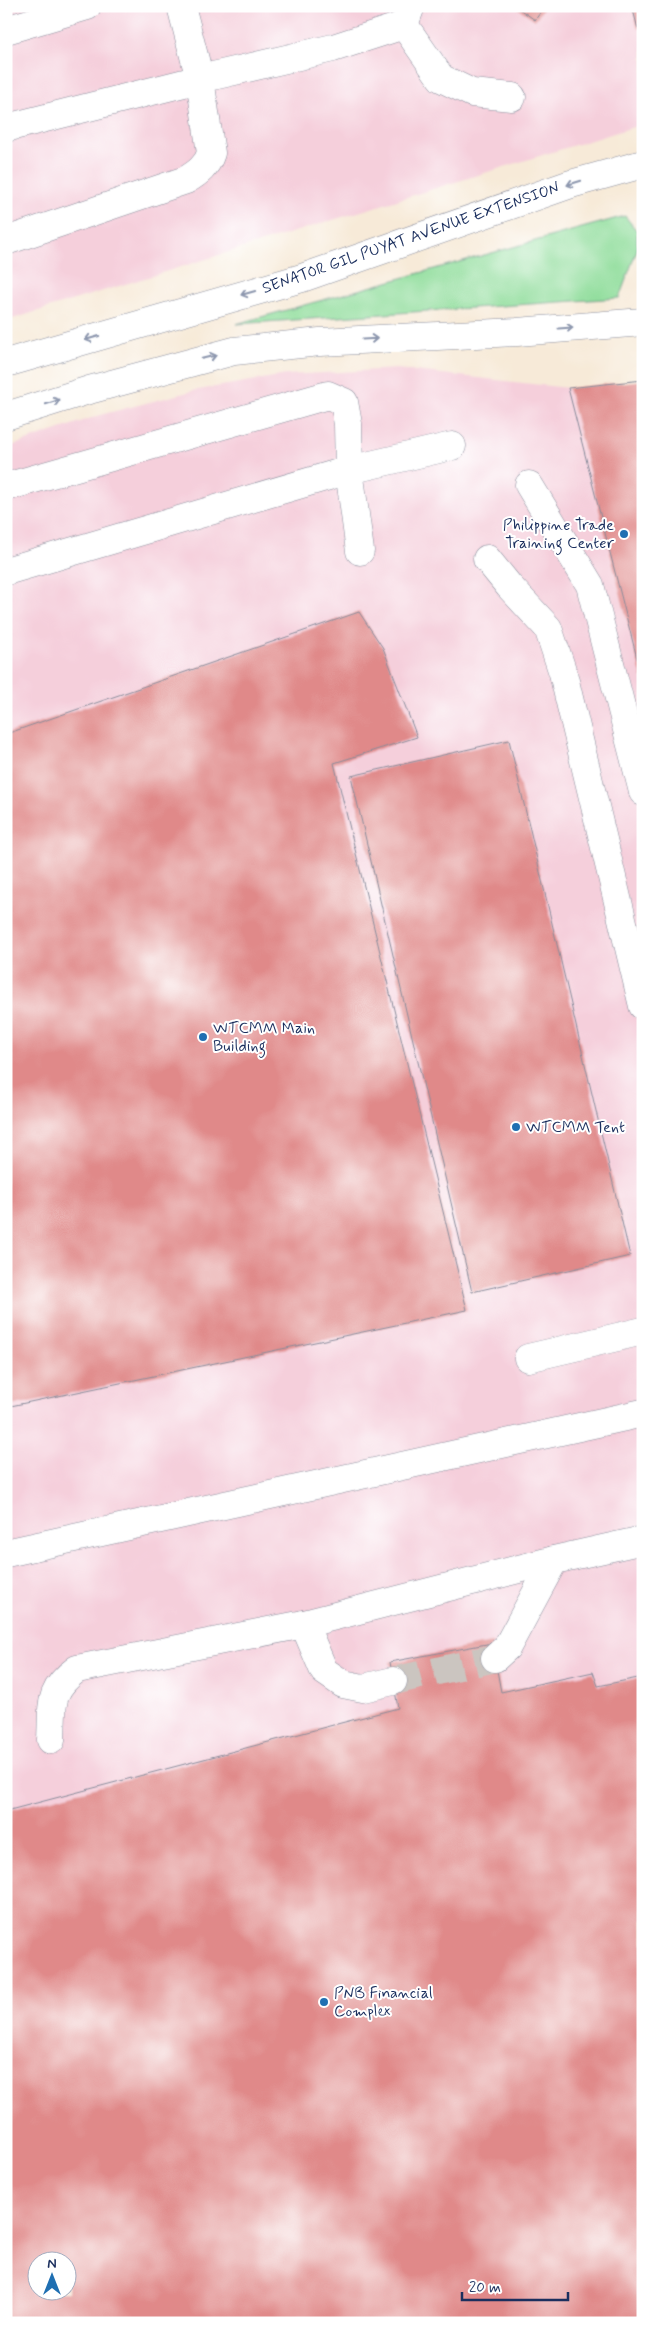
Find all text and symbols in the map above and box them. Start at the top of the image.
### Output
street label: SENATOR GIL PUYAT AVENUE EXTENSION [259,177,563,299]
one-way arrow [566,179,582,189]
one-way arrow [240,289,256,299]
one-way arrow [558,324,574,333]
one-way arrow [84,334,100,344]
one-way arrow [362,335,378,344]
one-way arrow [200,352,216,361]
one-way arrow [44,396,60,406]
place label: Philippine Trade Training Center [503,515,615,555]
marker: Philippine Trade Training Center [618,528,630,540]
place label: WTCMM Main Building [213,1018,315,1058]
marker: WTCMM Main Building [197,1031,209,1043]
place label: WTCMM Tent [526,1117,625,1138]
marker: WTCMM Tent [510,1121,522,1133]
place label: PNB Financial Complex [334,1983,433,2022]
marker: PNB Financial Complex [318,1996,330,2008]
north arrow [28,2252,78,2302]
text: N [47,2255,57,2273]
scale bar [462,2269,568,2301]
text: 20 m [469,2278,501,2298]

